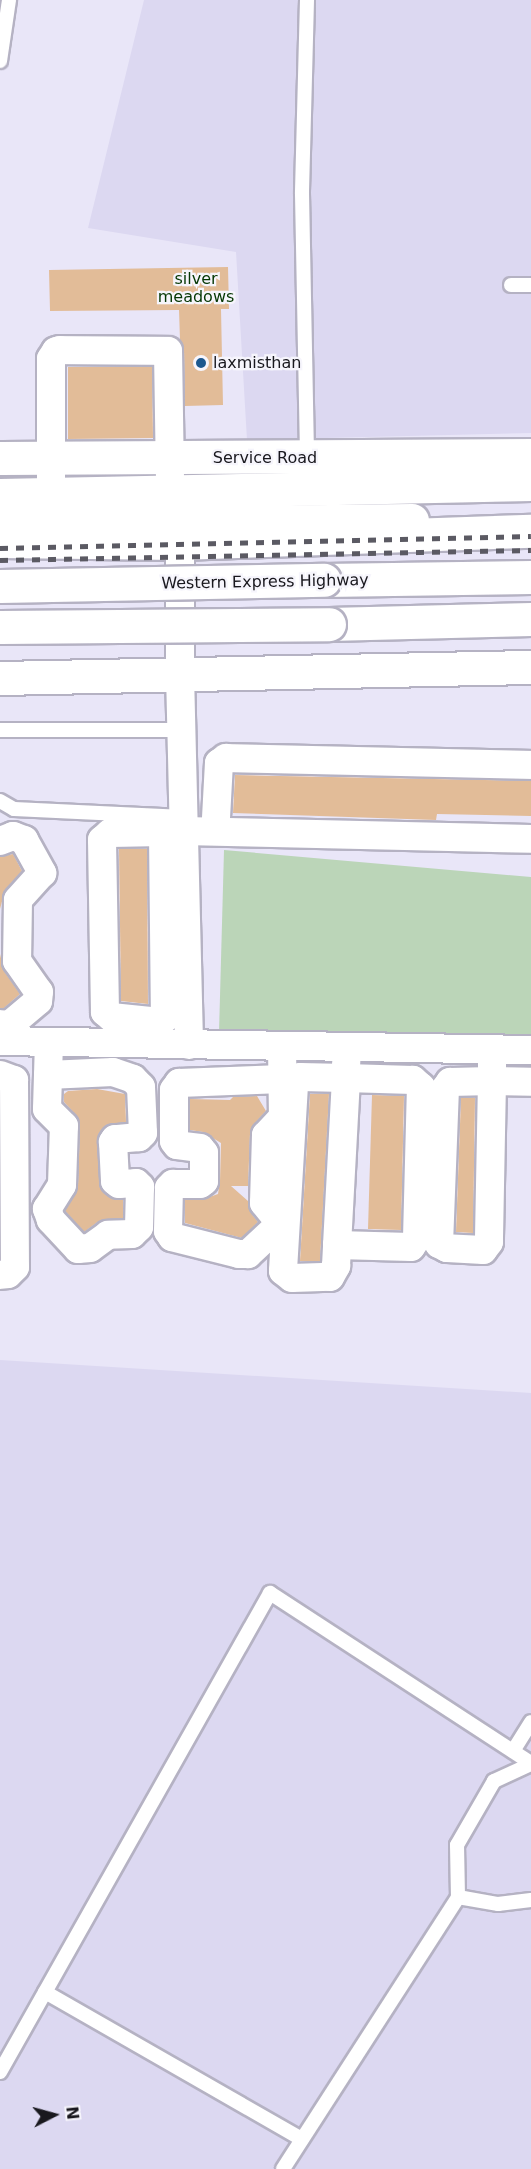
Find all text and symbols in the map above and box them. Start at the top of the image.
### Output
park label: silver meadows [158,269,234,307]
place label: laxmisthan [213,353,301,373]
marker: laxmisthan [194,356,208,370]
street label: Service Road [213,448,317,468]
street label: Western Express Highway [161,571,369,593]
north arrow [24,2085,84,2145]
text: N [62,2105,83,2121]

